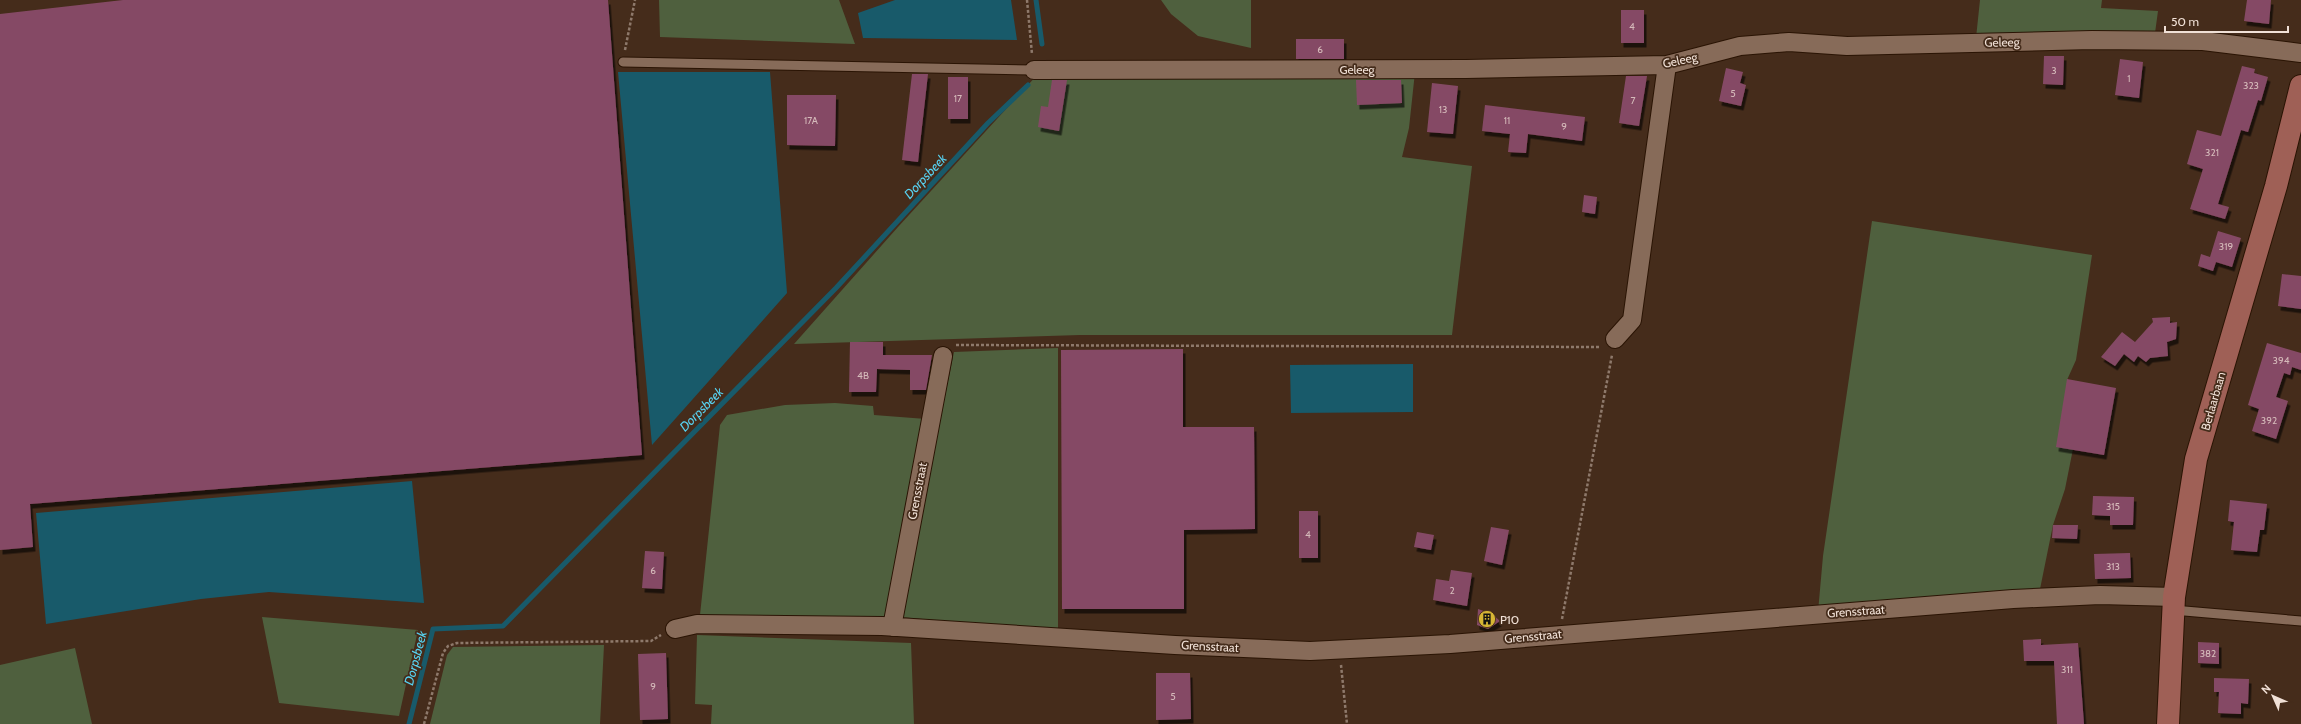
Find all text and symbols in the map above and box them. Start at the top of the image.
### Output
scale bar [2165,8,2288,34]
text: 50 m [2171,14,2199,29]
house number: 4 [1629,20,1635,33]
street label: Geleeg [1984,34,2021,50]
house number: 6 [1317,43,1323,56]
street label: Geleeg [1661,49,1700,71]
street label: Geleeg [1339,62,1376,77]
house number: 3 [2051,64,2057,77]
house number: 1 [2127,72,2131,85]
house number: 323 [2243,79,2259,92]
house number: 5 [1730,87,1736,100]
house number: 17 [954,92,962,105]
house number: 7 [1630,94,1636,107]
house number: 13 [1439,103,1447,116]
house number: 17A [804,114,819,127]
house number: 11 [1504,114,1510,127]
house number: 9 [1561,120,1567,133]
house number: 321 [2205,146,2219,159]
water label: Dorpsbeek [900,150,950,202]
house number: 319 [2219,240,2233,253]
house number: 394 [2273,354,2290,367]
house number: 4B [857,369,869,382]
street label: Berlaarbaan [2198,370,2229,432]
water label: Dorpsbeek [676,383,727,434]
house number: 392 [2261,414,2277,427]
street label: Grensstraat [904,461,930,521]
house number: 315 [2106,500,2120,513]
house number: 4 [1305,528,1311,541]
house number: 313 [2106,560,2120,573]
house number: 6 [650,564,656,577]
house number: 2 [1449,584,1455,597]
street label: Grensstraat [1827,602,1885,620]
building icon: P10 [1477,609,1497,629]
place label: P10 [1500,612,1519,627]
street label: Grensstraat [1504,626,1562,646]
water label: Dorpsbeek [400,629,430,687]
street label: Grensstraat [1181,637,1239,655]
house number: 382 [2200,647,2216,660]
house number: 311 [2061,663,2073,676]
north arrow [2253,676,2293,716]
house number: 9 [650,680,656,693]
text: N [2258,681,2274,697]
house number: 5 [1170,690,1176,703]

